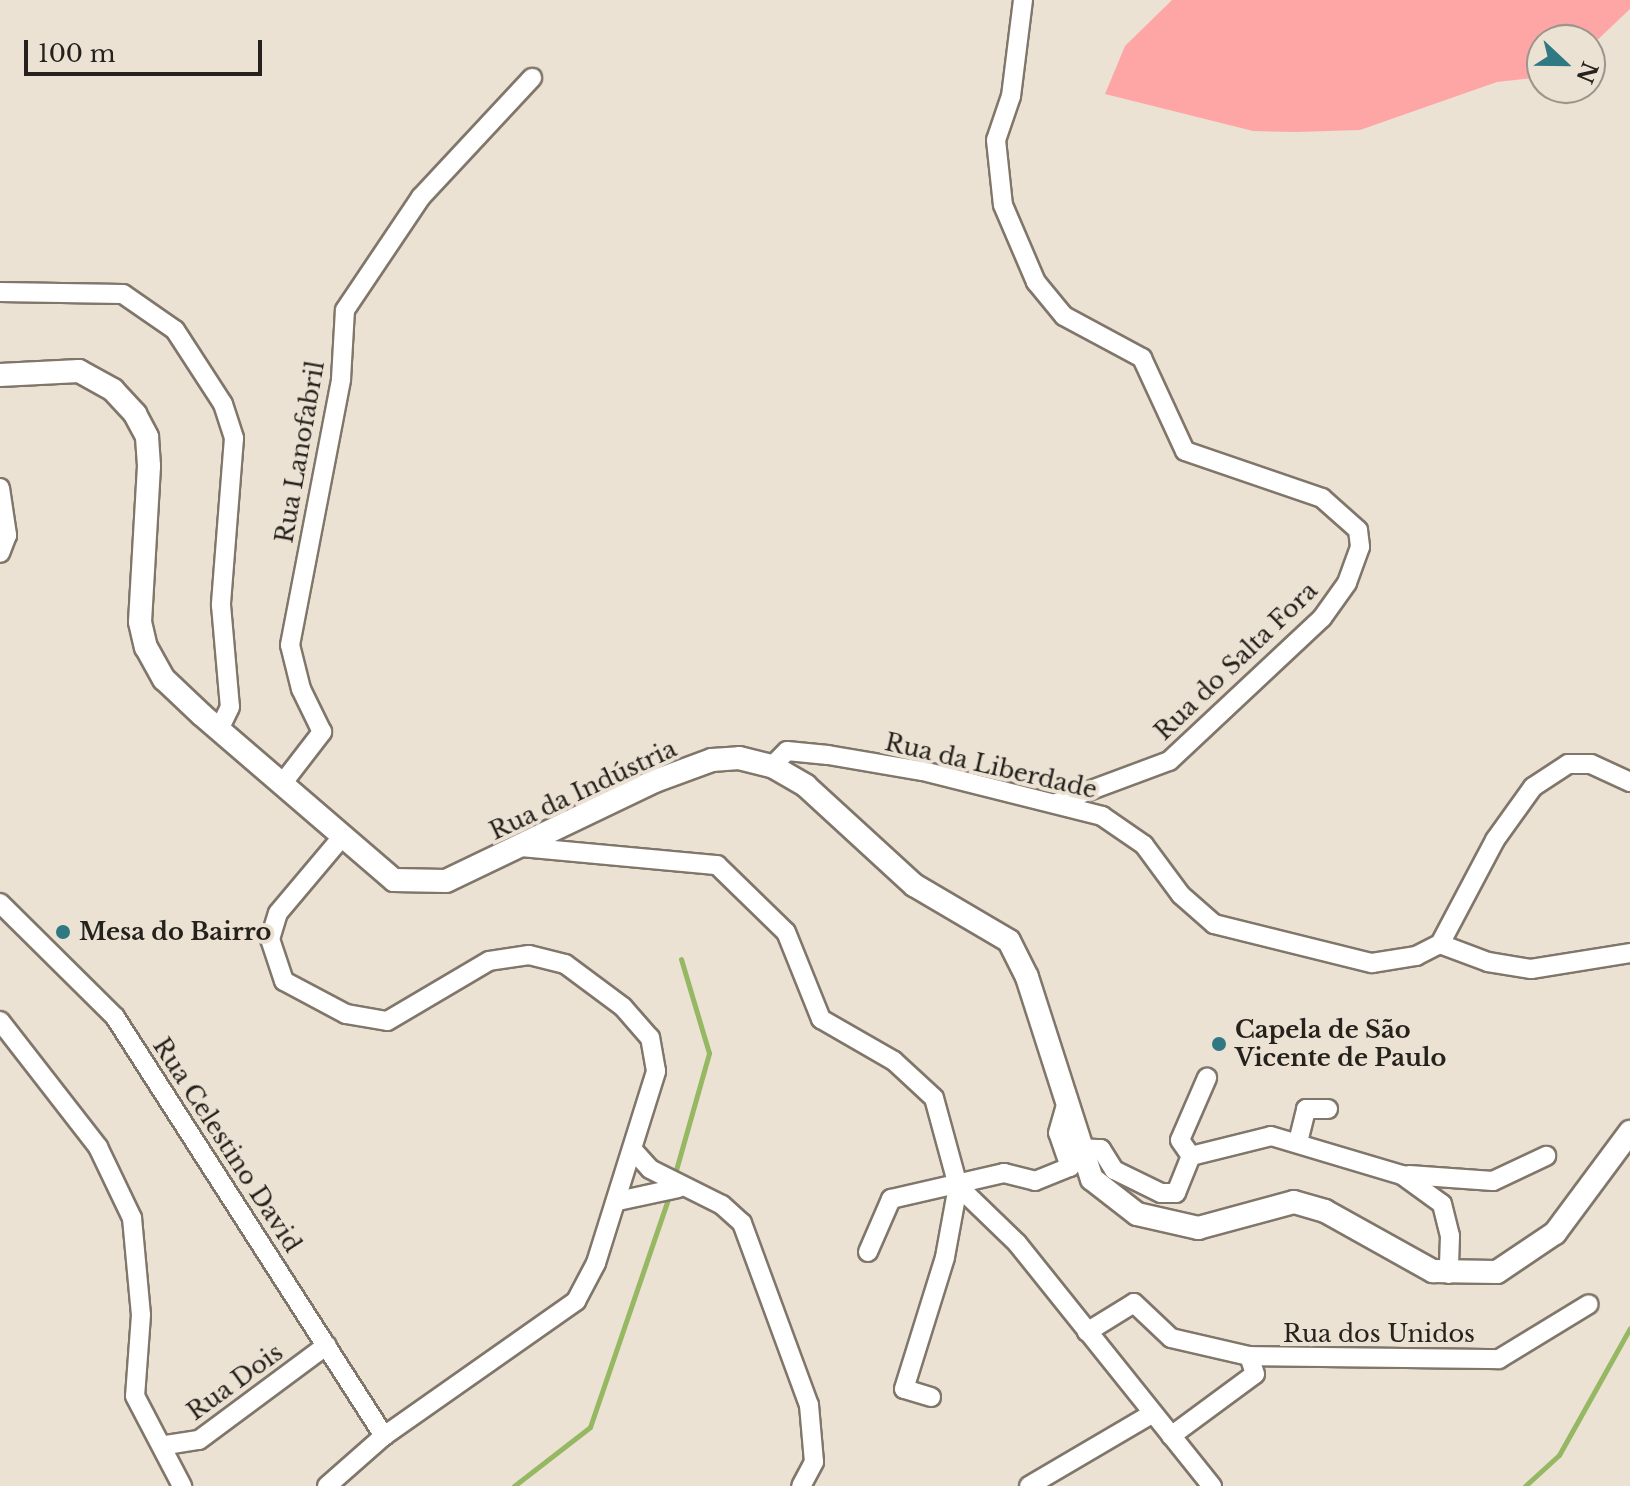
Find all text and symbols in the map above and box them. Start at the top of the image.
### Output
scale bar [28,24,266,74]
north arrow [1526,24,1606,104]
text: 100 m [38,39,116,68]
text: N [1570,58,1603,87]
street label: Rua Lanofabril [270,359,330,545]
street label: Rua do Salta Fora [1149,576,1323,746]
street label: Rua da Liberdade [882,728,1100,804]
street label: Rua da Indústria [485,734,681,846]
place label: Mesa do Bairro [79,918,271,946]
marker: Mesa do Bairro [54,923,72,941]
place label: Capela de São Vicente de Paulo [1235,1016,1446,1072]
street label: Rua Celestino David [147,1032,307,1258]
marker: Capela de São Vicente de Paulo [1210,1035,1228,1053]
street label: Rua dos Unidos [1283,1320,1475,1348]
street label: Rua Dois [182,1338,288,1426]

